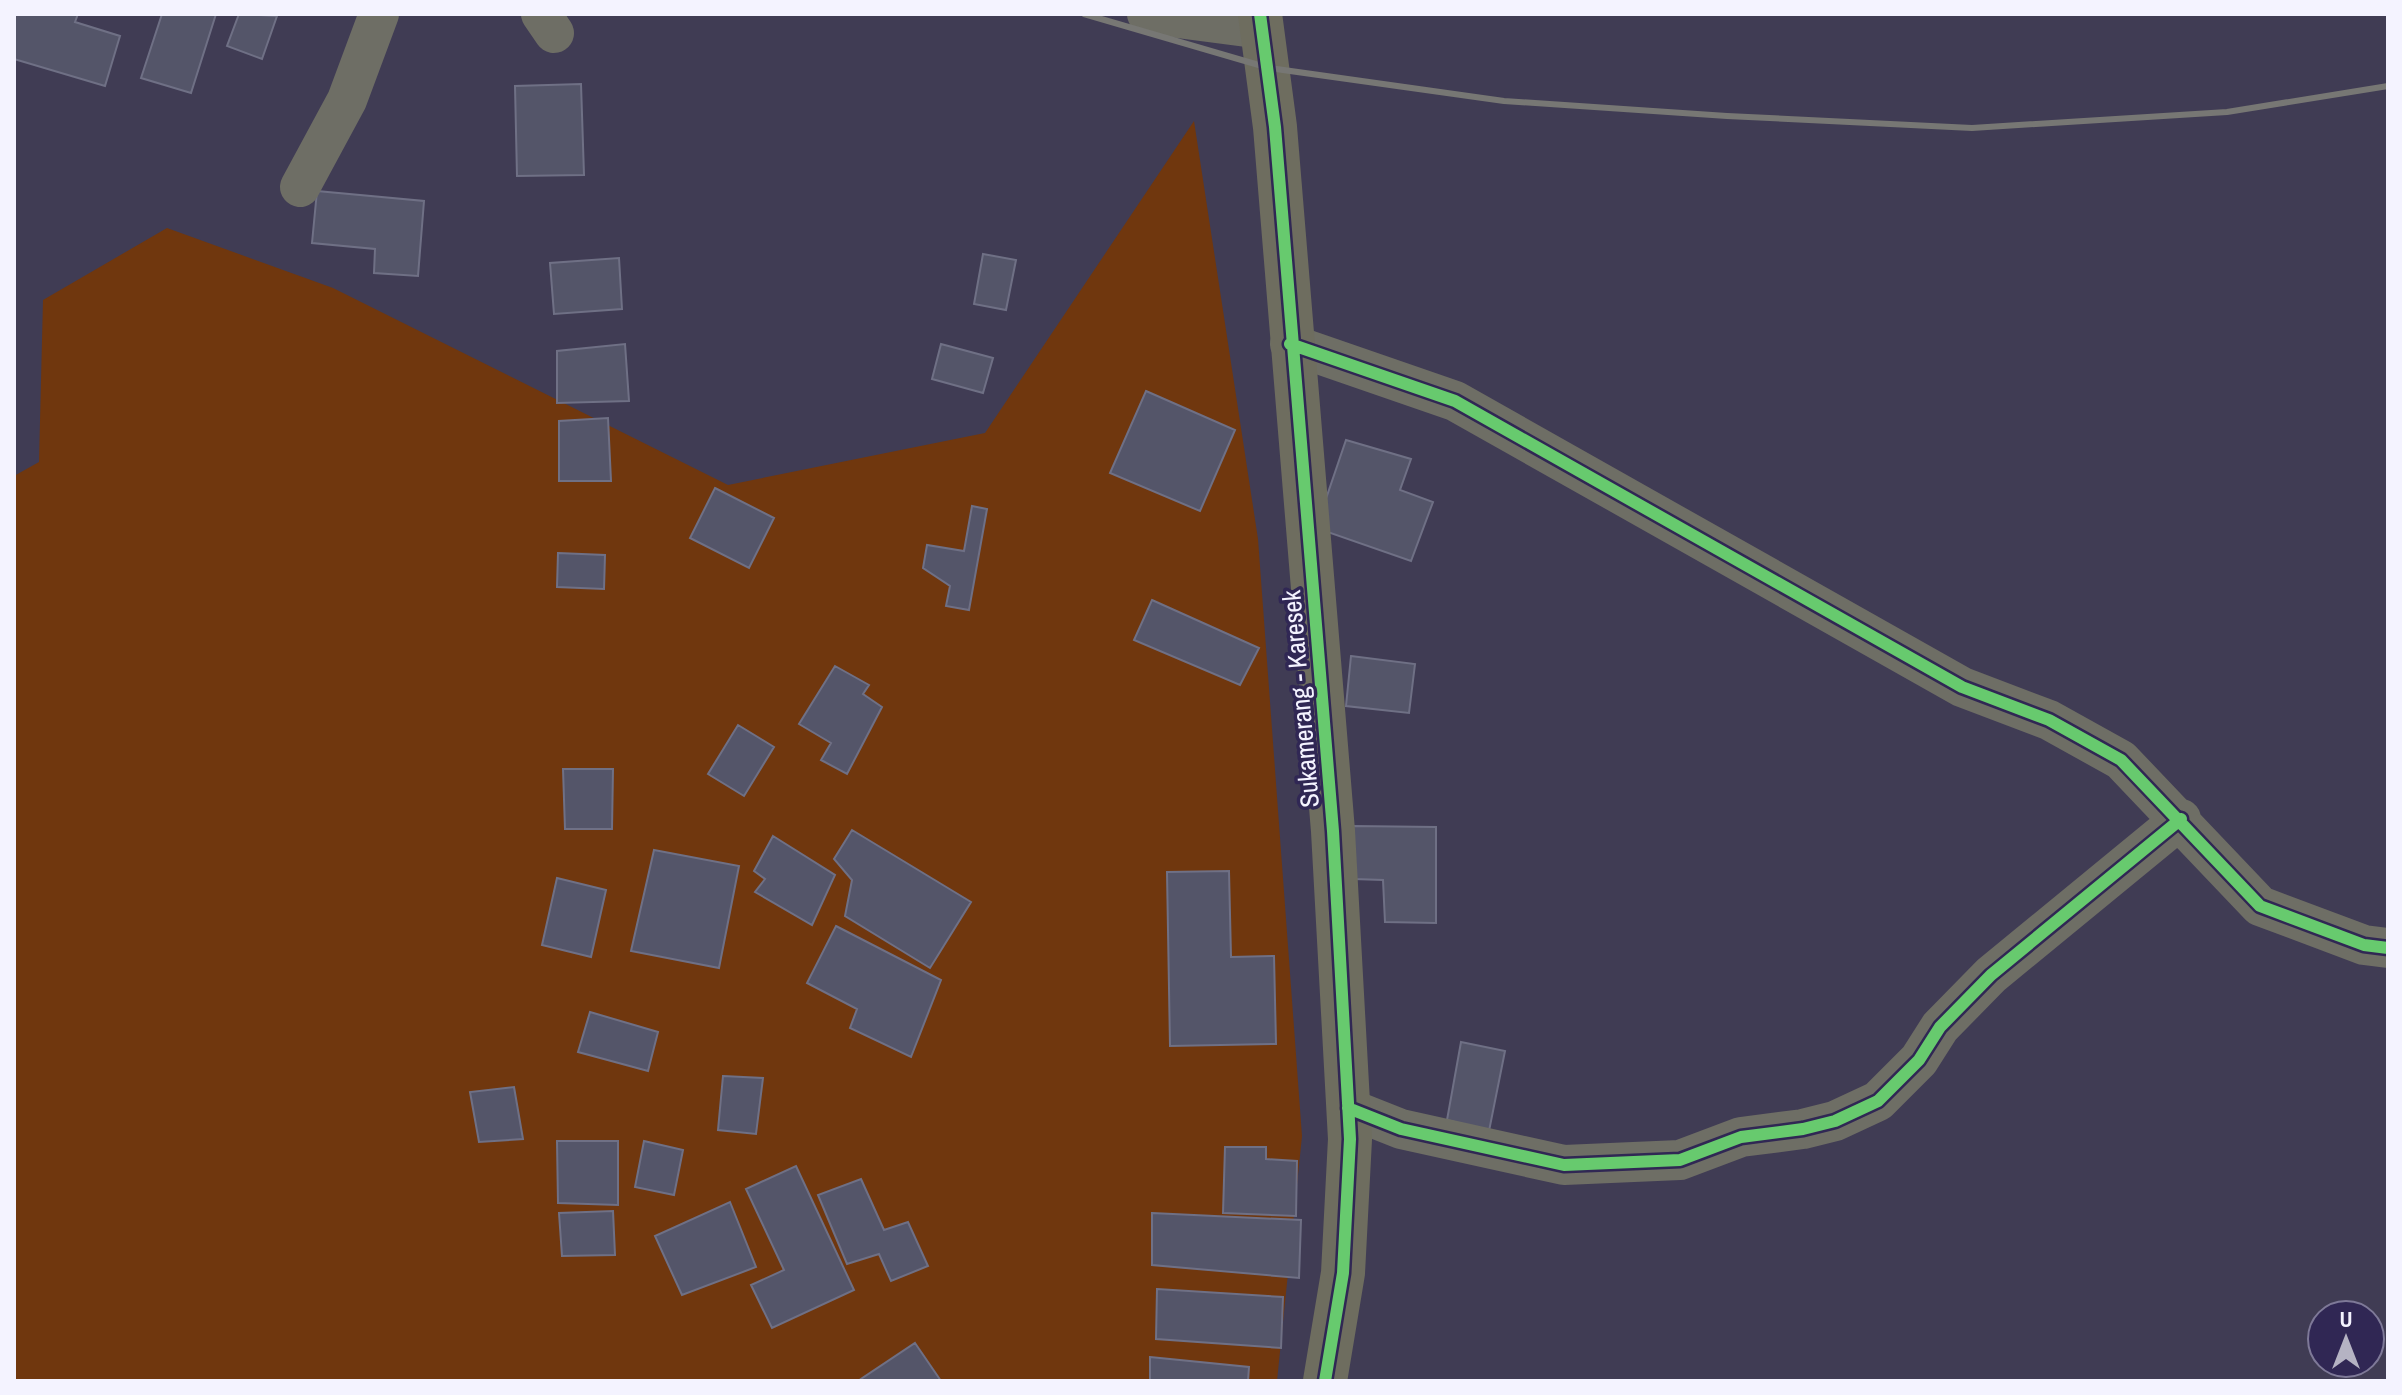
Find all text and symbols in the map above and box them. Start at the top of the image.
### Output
street label: Sukamerang - Karesek [1273,589,1327,809]
north arrow [2306,1299,2386,1379]
text: U [2339,1304,2353,1334]

